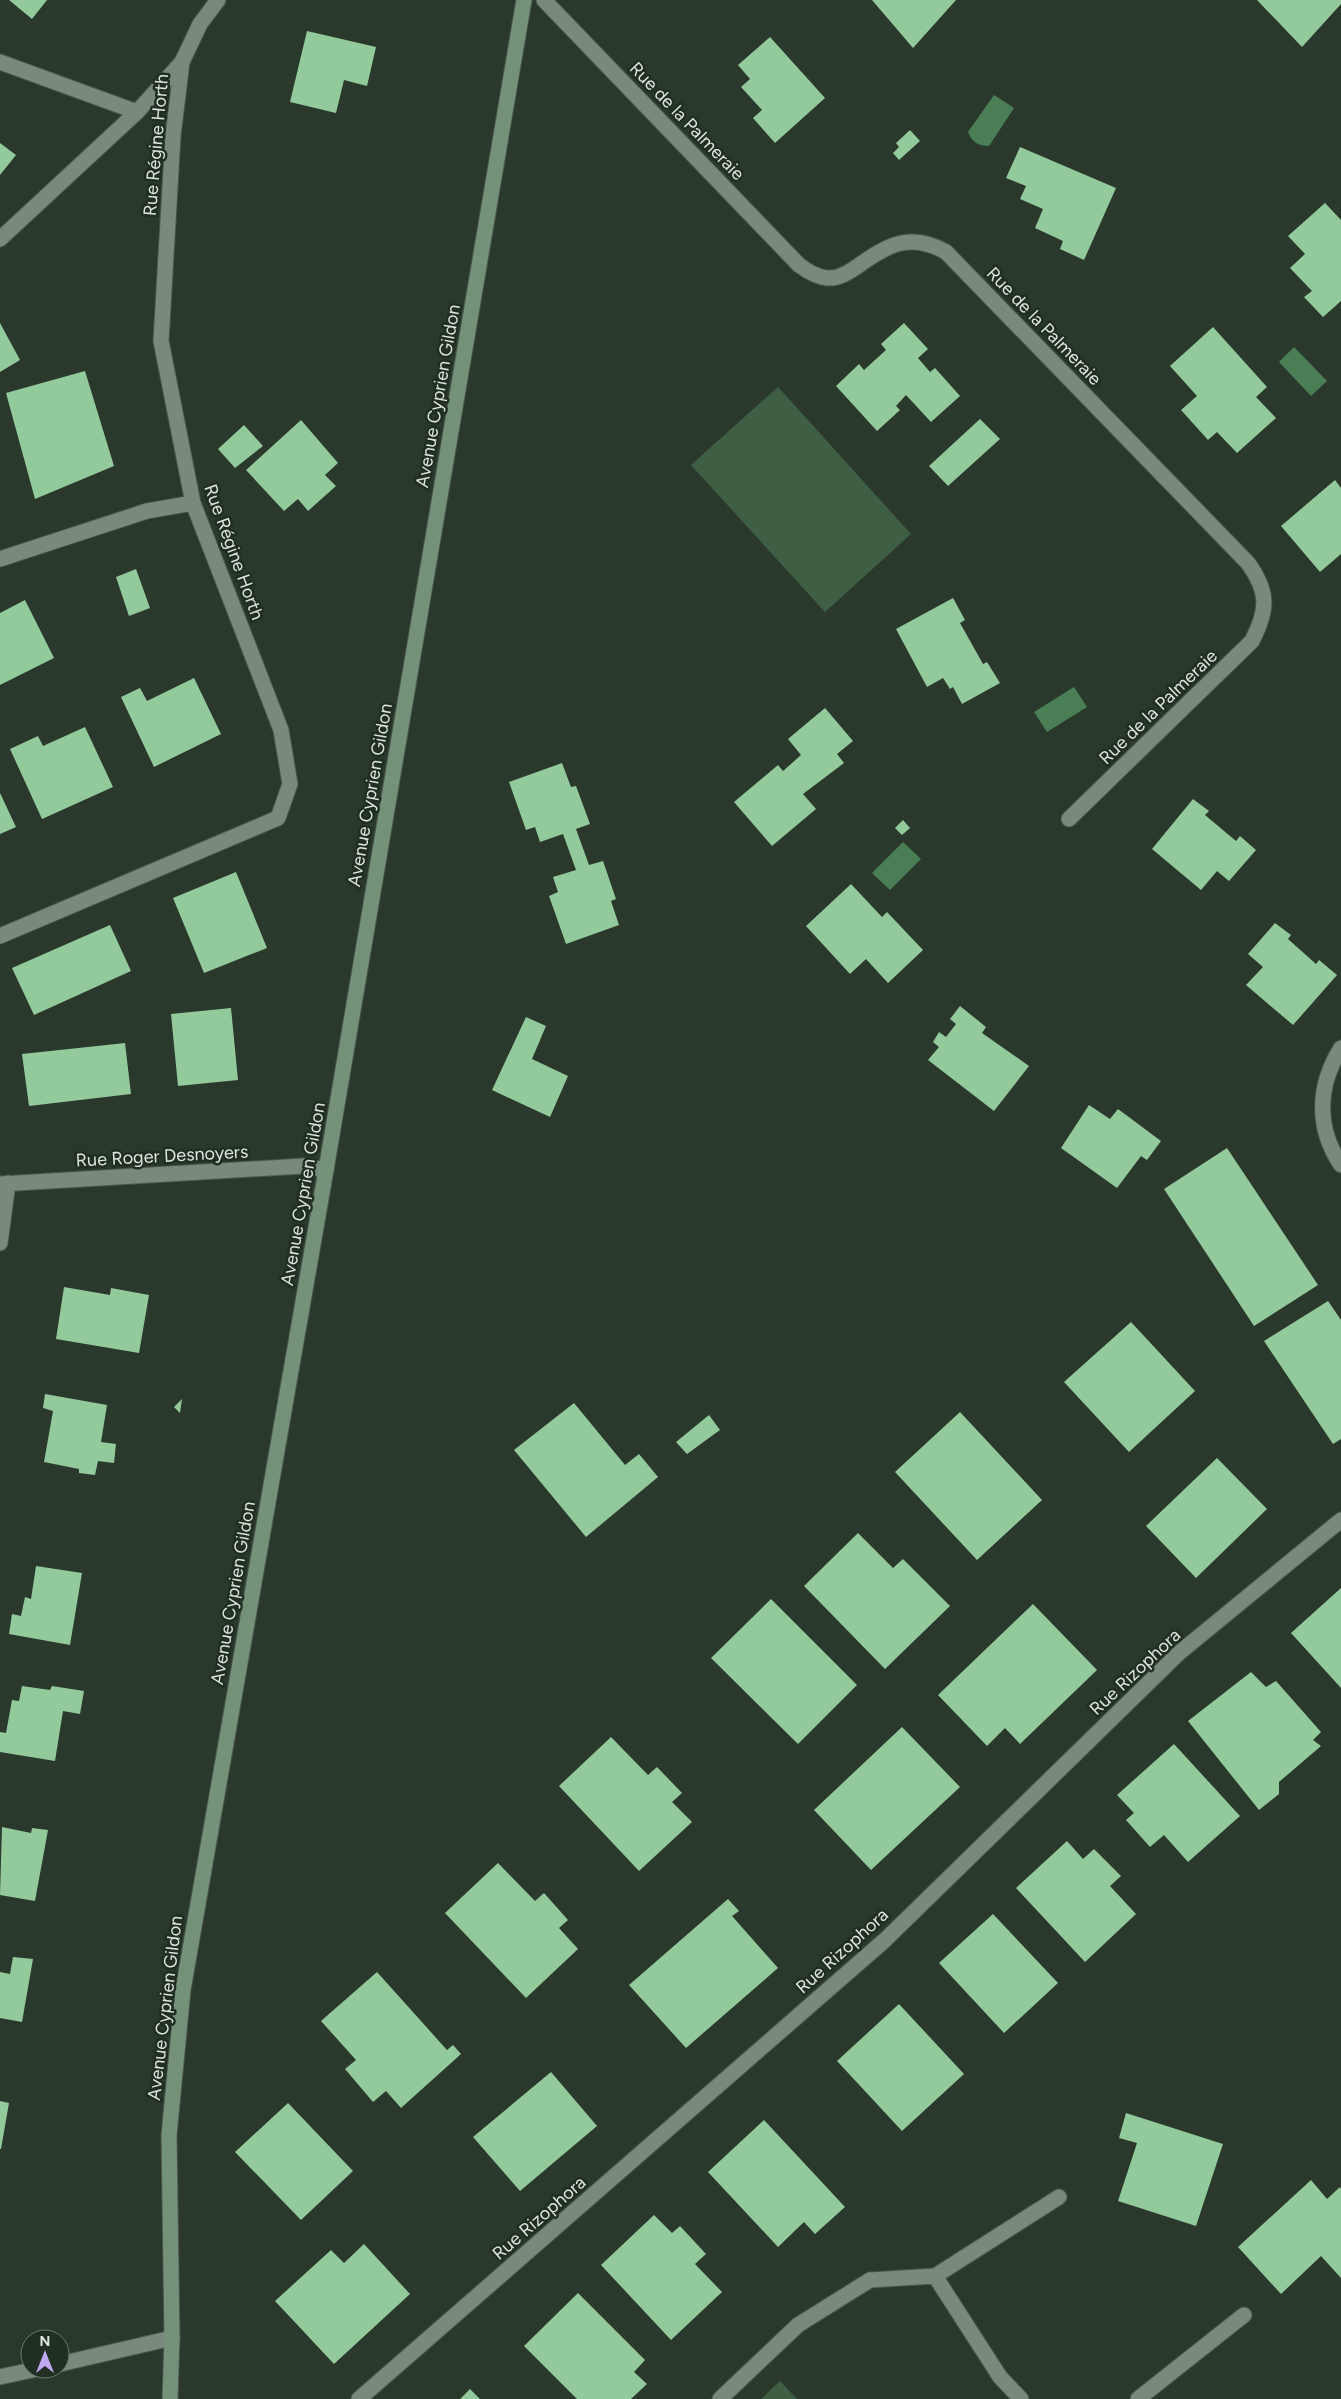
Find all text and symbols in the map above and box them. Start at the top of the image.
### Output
street label: Rue de la Palmeraie [625,57,749,185]
street label: Rue Régine Horth [139,73,173,217]
street label: Rue de la Palmeraie [982,262,1106,390]
street label: Avenue Cyprien Gildon [411,303,465,489]
street label: Rue Régine Horth [199,481,269,623]
street label: Rue de la Palmeraie [1094,645,1222,769]
street label: Avenue Cyprien Gildon [343,702,397,888]
street label: Avenue Cyprien Gildon [276,1101,330,1287]
street label: Rue Roger Desnoyers [75,1140,249,1172]
street label: Avenue Cyprien Gildon [206,1500,260,1686]
street label: Rue Rizophora [1085,1624,1185,1720]
street label: Rue Rizophora [791,1904,893,1998]
street label: Avenue Cyprien Gildon [143,1914,187,2102]
street label: Rue Rizophora [488,2171,590,2265]
north arrow [20,2329,70,2379]
text: N [40,2333,50,2350]

